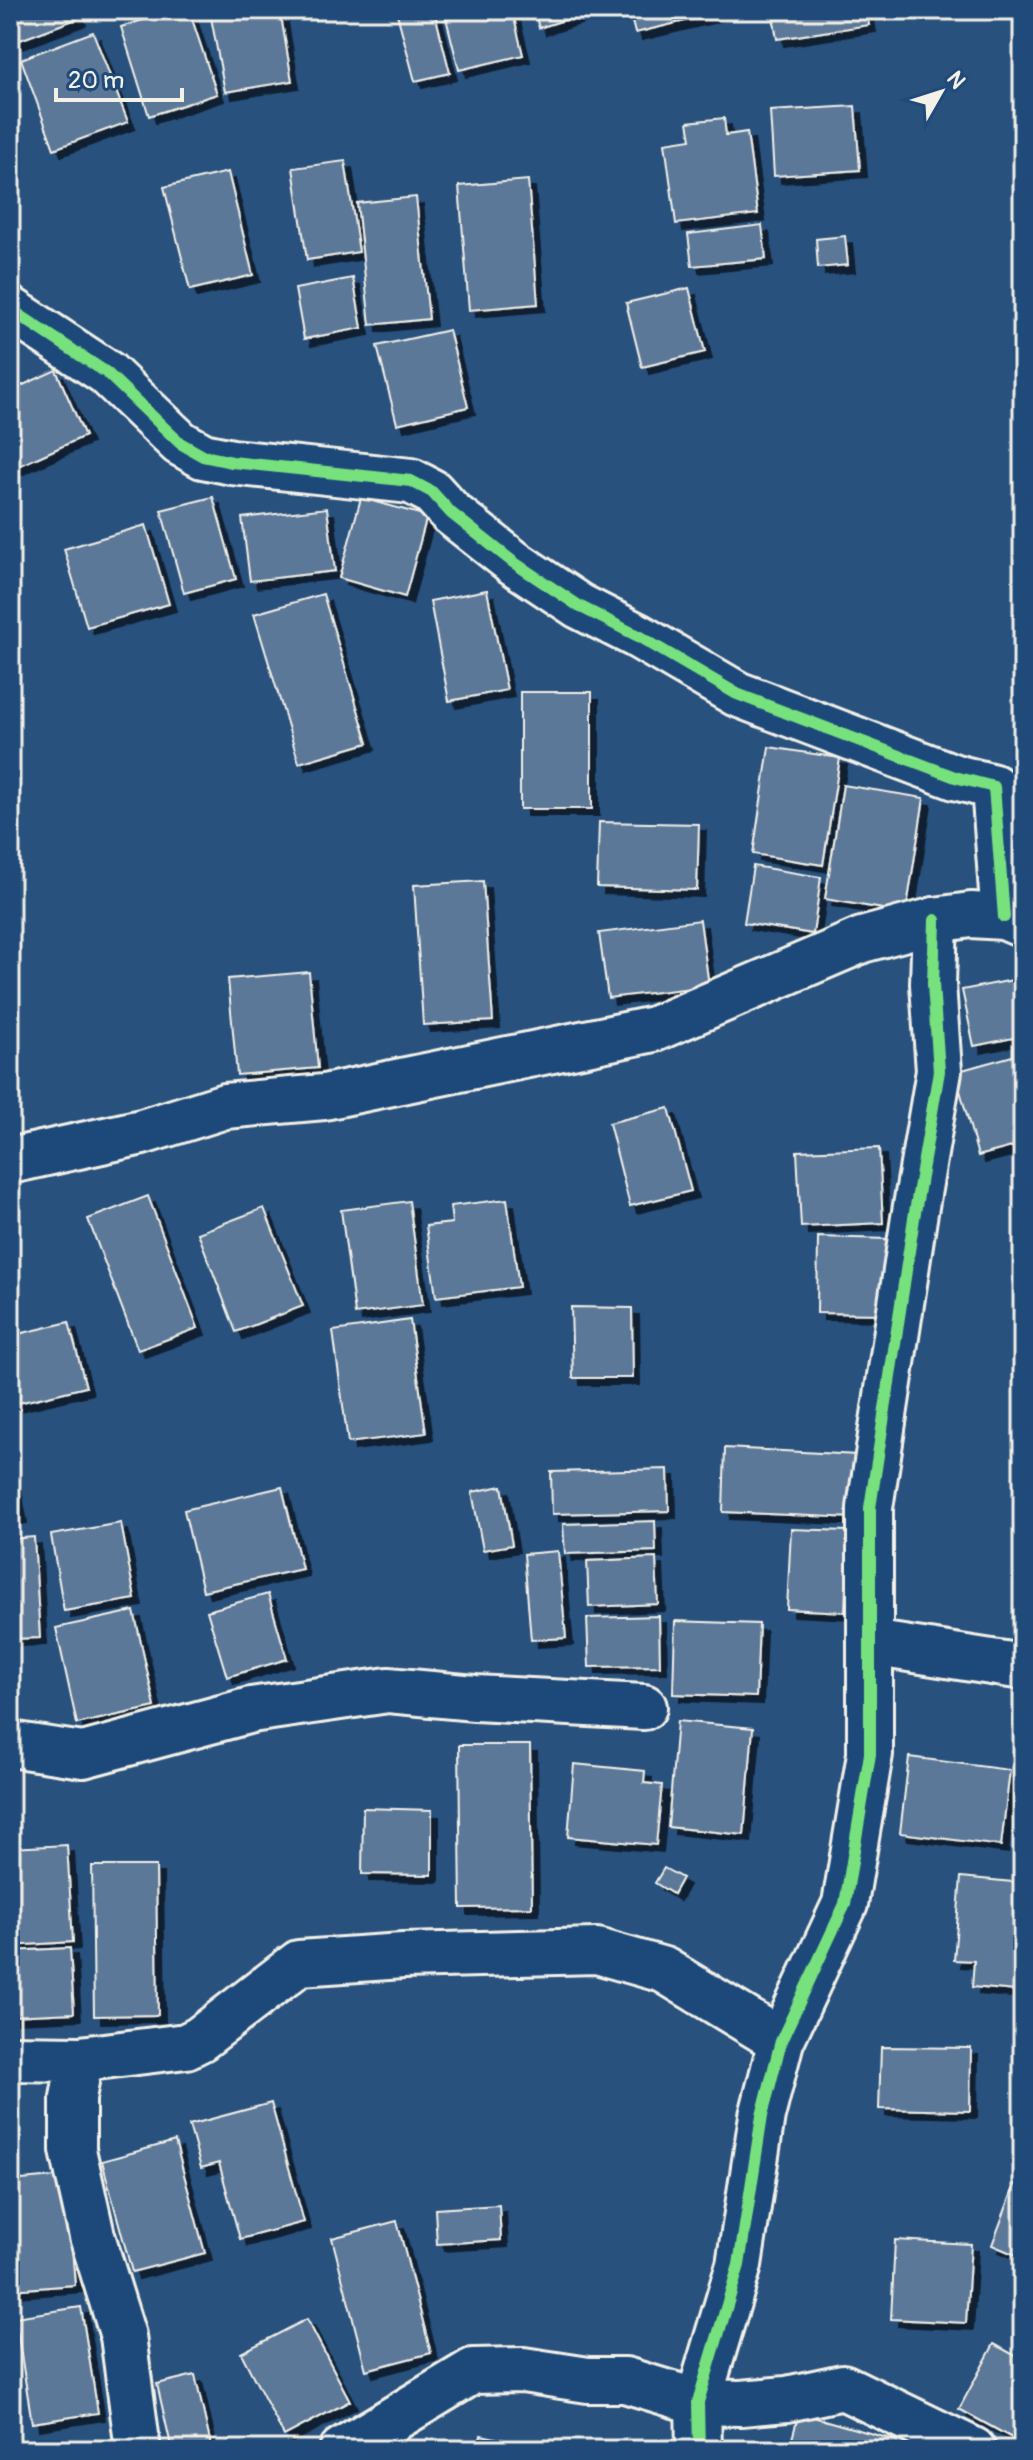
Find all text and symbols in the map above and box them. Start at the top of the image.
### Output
scale bar [56,52,182,102]
north arrow [901,52,981,132]
text: N [940,65,971,95]
text: 20 m [68,66,124,95]

